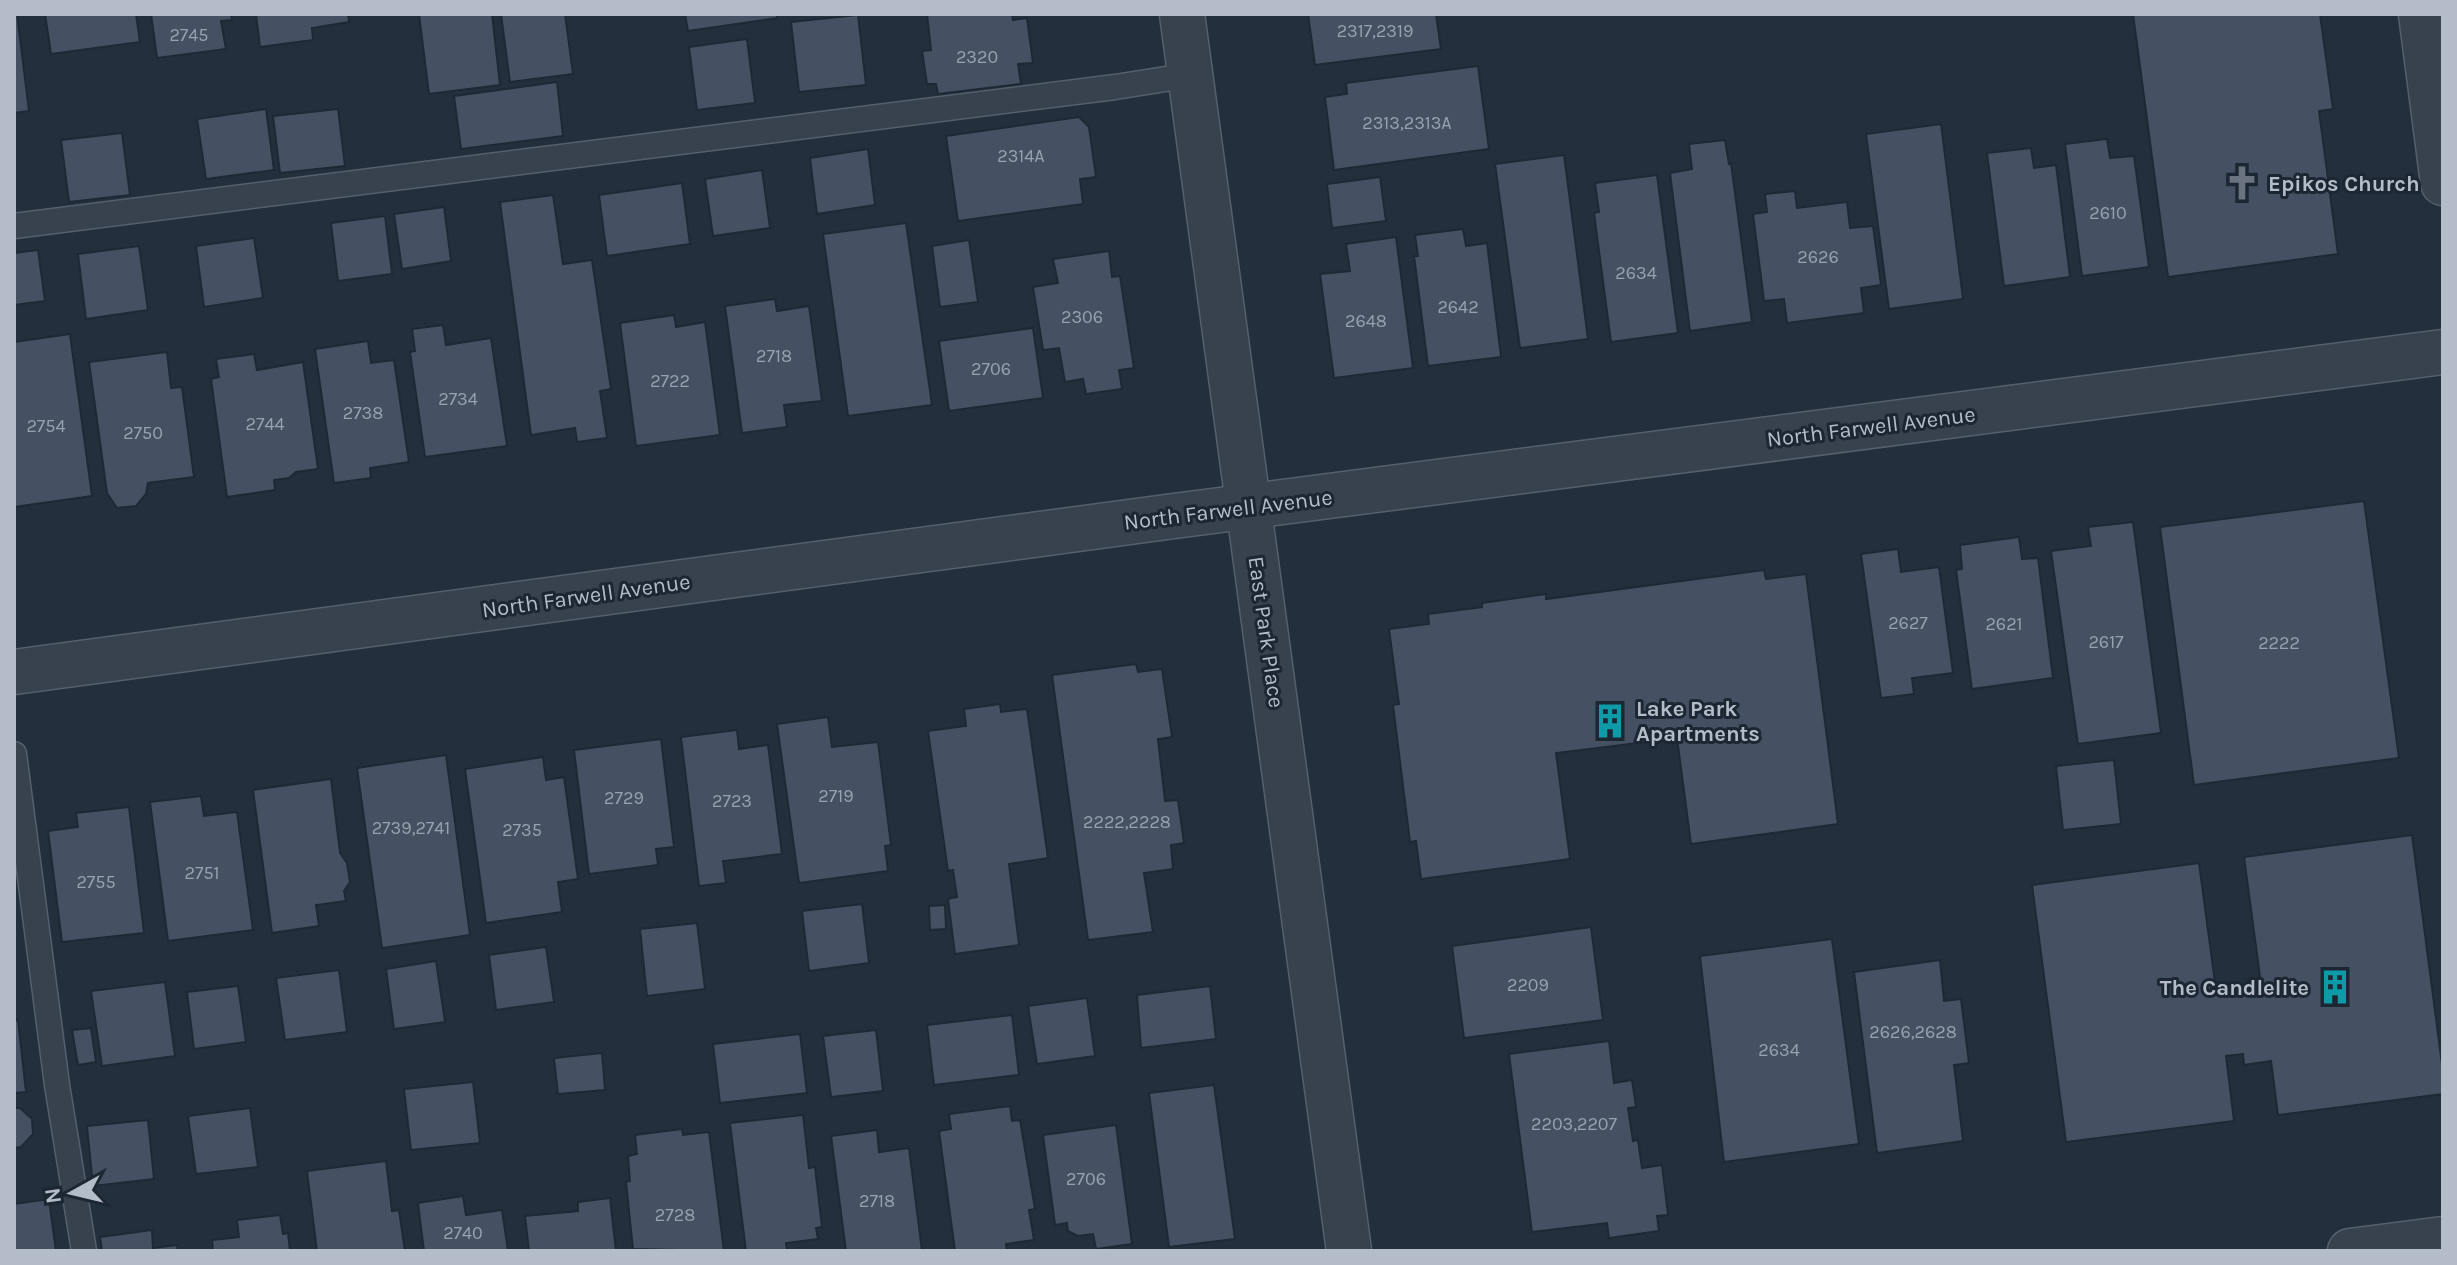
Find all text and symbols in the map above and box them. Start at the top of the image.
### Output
house number: 2317,2319 [1337,20,1413,42]
house number: 2745 [169,24,209,46]
house number: 2320 [956,46,998,68]
house number: 2313,2313A [1362,112,1452,134]
house number: 2314A [997,145,1045,167]
church icon: Epikos Church [2223,164,2261,202]
place label: Epikos Church [2268,171,2420,197]
house number: 2610 [2089,202,2127,224]
house number: 2626 [1797,246,1839,268]
house number: 2634 [1615,262,1657,284]
house number: 2642 [1437,296,1479,318]
house number: 2306 [1061,306,1103,328]
house number: 2648 [1345,310,1387,332]
house number: 2718 [756,345,792,367]
house number: 2706 [971,358,1011,380]
house number: 2722 [650,370,690,392]
house number: 2734 [438,388,478,410]
street label: North Farwell Avenue [1765,401,1977,453]
house number: 2738 [343,402,383,424]
house number: 2744 [246,413,285,435]
house number: 2754 [26,415,66,437]
house number: 2750 [123,422,163,444]
street label: North Farwell Avenue [1122,484,1334,536]
street label: East Park Place [1243,555,1289,709]
street label: North Farwell Avenue [480,569,692,623]
house number: 2627 [1888,612,1928,634]
house number: 2621 [1985,613,2023,635]
house number: 2617 [2088,631,2124,653]
house number: 2222 [2258,632,2300,654]
place label: Lake Park Apartments [1636,696,1760,747]
building icon: Lake Park Apartments [1591,702,1629,740]
house number: 2719 [818,785,854,807]
house number: 2729 [604,787,644,809]
house number: 2723 [712,790,752,812]
house number: 2222,2228 [1083,811,1171,833]
house number: 2739,2741 [372,817,450,839]
house number: 2735 [502,819,542,841]
house number: 2751 [185,862,220,884]
house number: 2755 [76,871,116,893]
building icon: The Candlelite [2316,968,2354,1006]
house number: 2209 [1507,974,1549,996]
place label: The Candlelite [2160,975,2309,1001]
house number: 2626,2628 [1869,1021,1957,1043]
house number: 2634 [1758,1039,1800,1061]
house number: 2203,2207 [1531,1113,1618,1135]
north arrow [32,1153,112,1233]
house number: 2706 [1066,1168,1106,1190]
text: N [39,1186,67,1205]
house number: 2718 [859,1190,895,1212]
house number: 2728 [655,1204,695,1226]
house number: 2740 [443,1222,483,1244]

